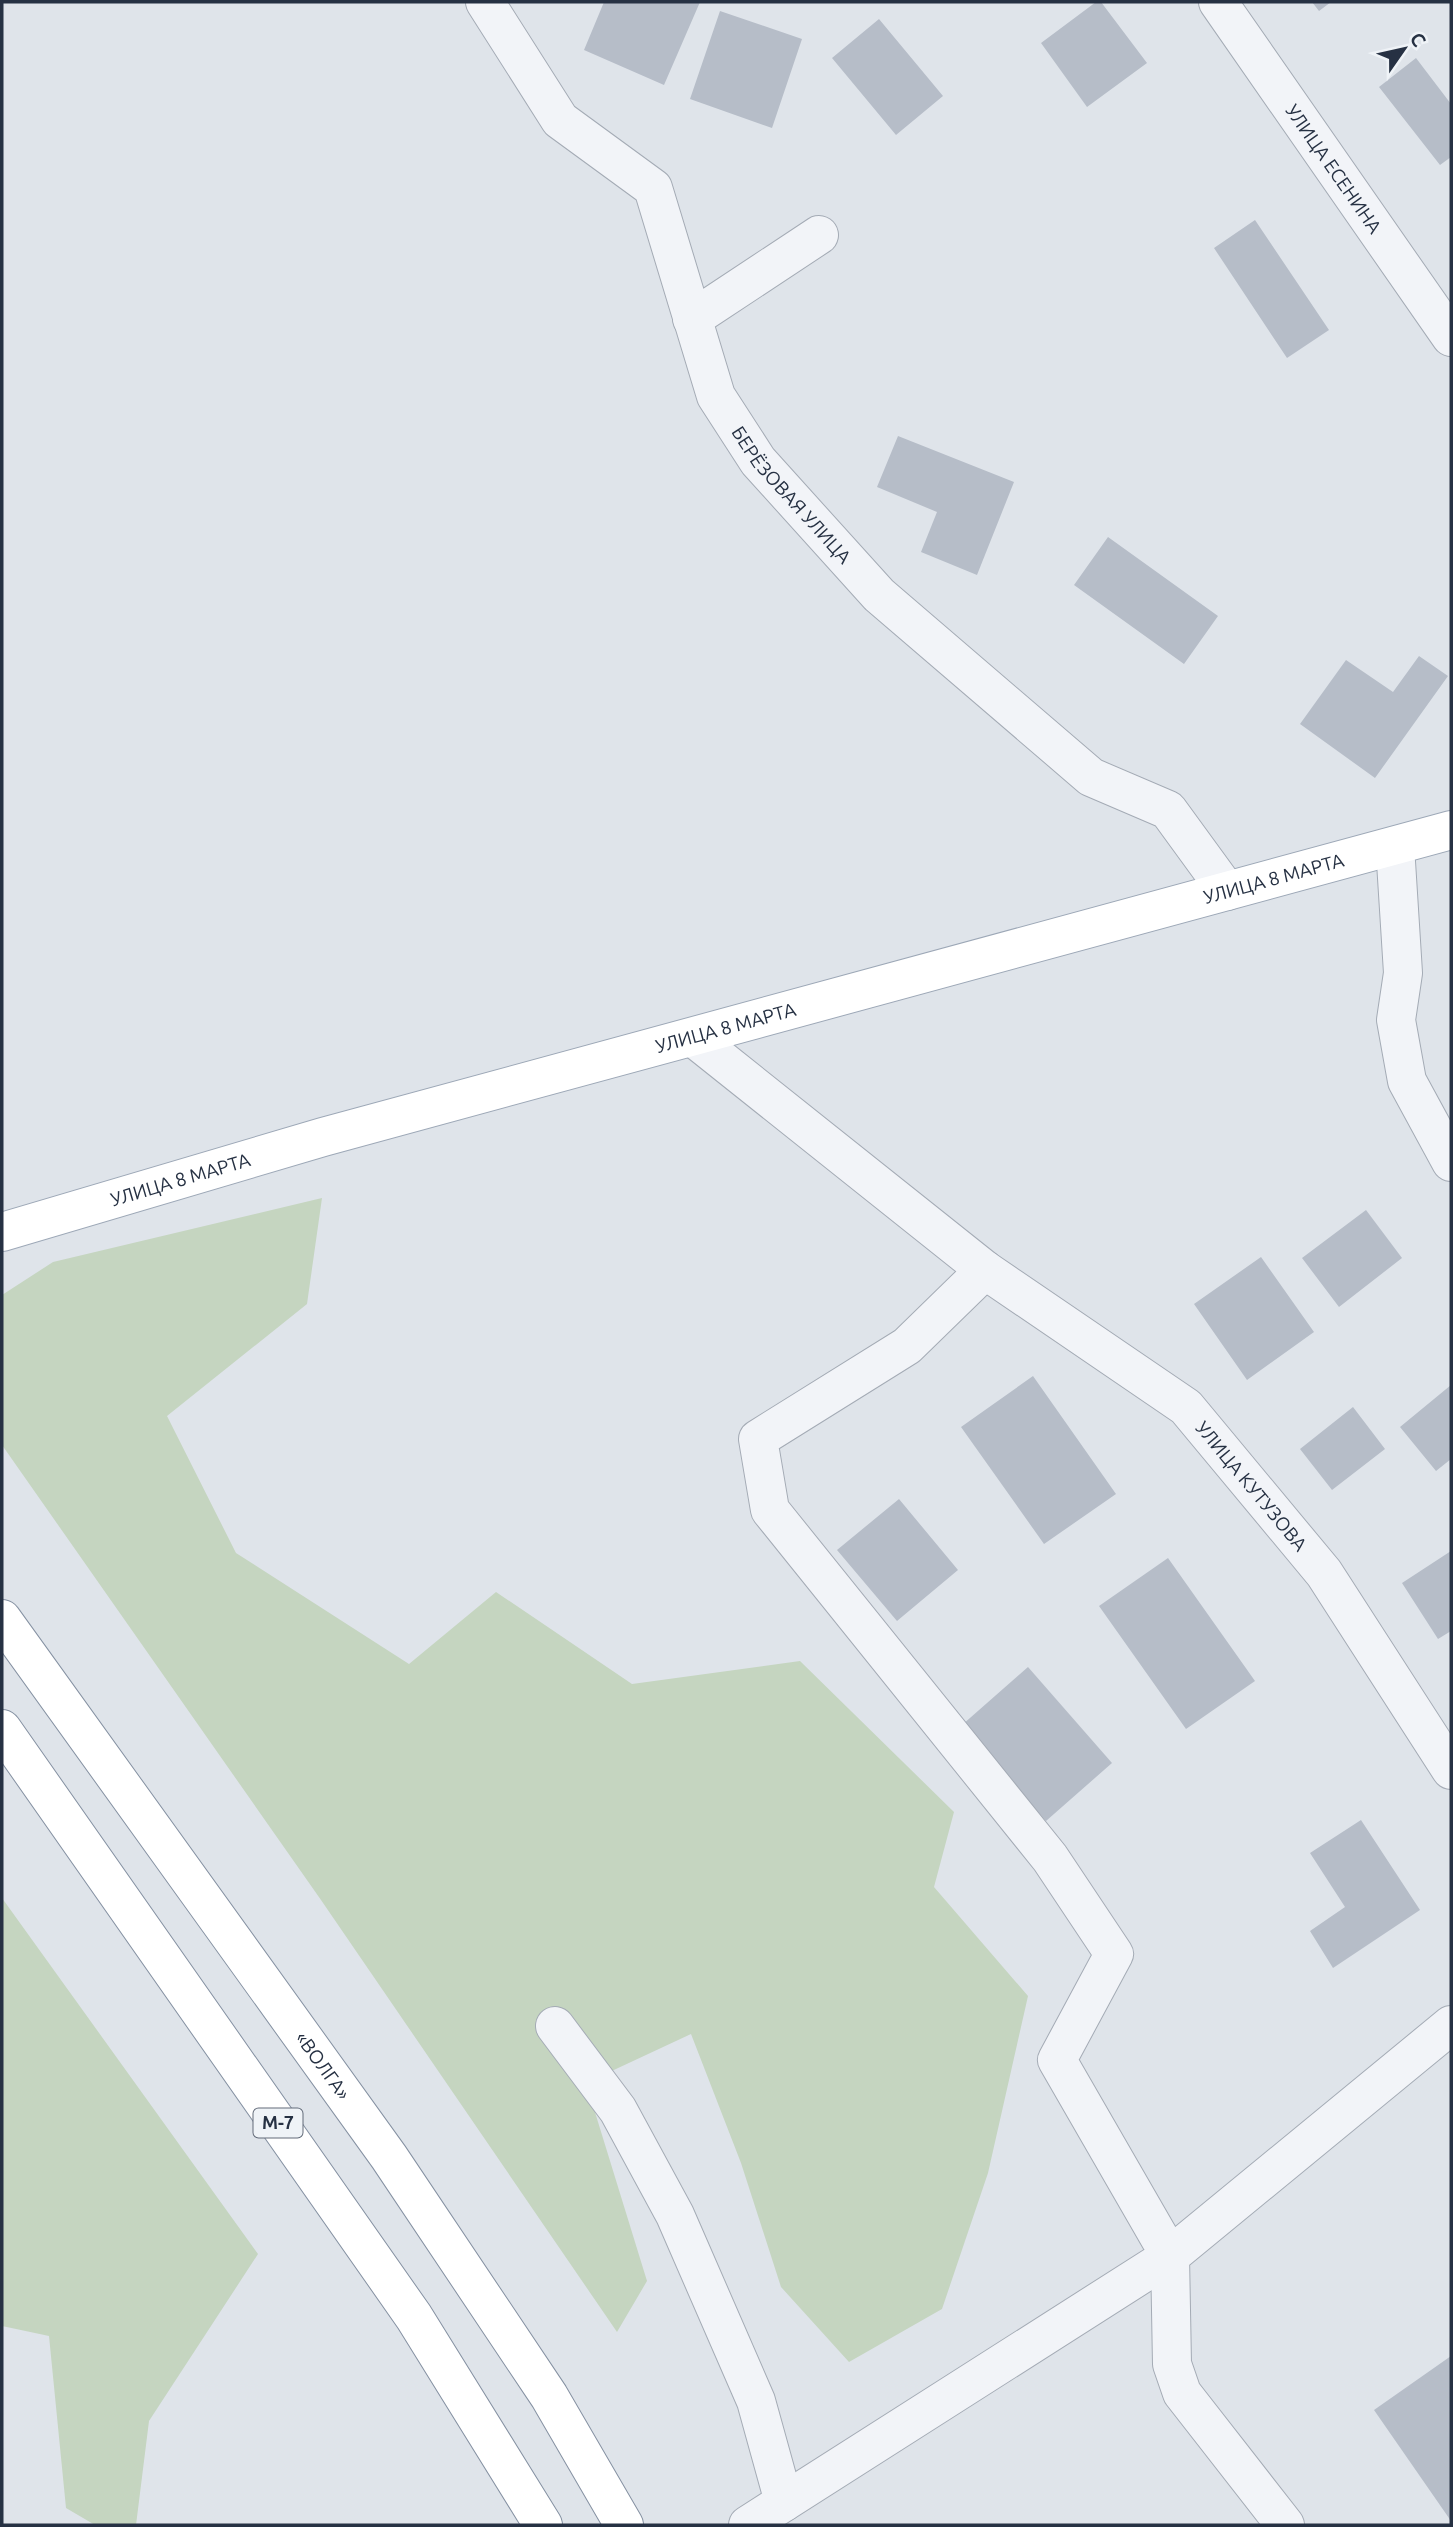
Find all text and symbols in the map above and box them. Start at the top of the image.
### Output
north arrow [1369,14,1439,84]
text: С [1406,28,1431,51]
street label: УЛИЦА ЕСЕНИНА [1281,100,1387,238]
street label: БЕРЁЗОВАЯ УЛИЦА [727,422,856,568]
street label: УЛИЦА 8 МАРТА [1201,849,1347,908]
street label: УЛИЦА 8 МАРТА [653,998,799,1057]
street label: УЛИЦА 8 МАРТА [108,1148,253,1210]
street label: УЛИЦА КУТУЗОВА [1192,1417,1312,1556]
street label: «ВОЛГА» [291,2027,355,2104]
road number: М-7 [254,2108,302,2138]

